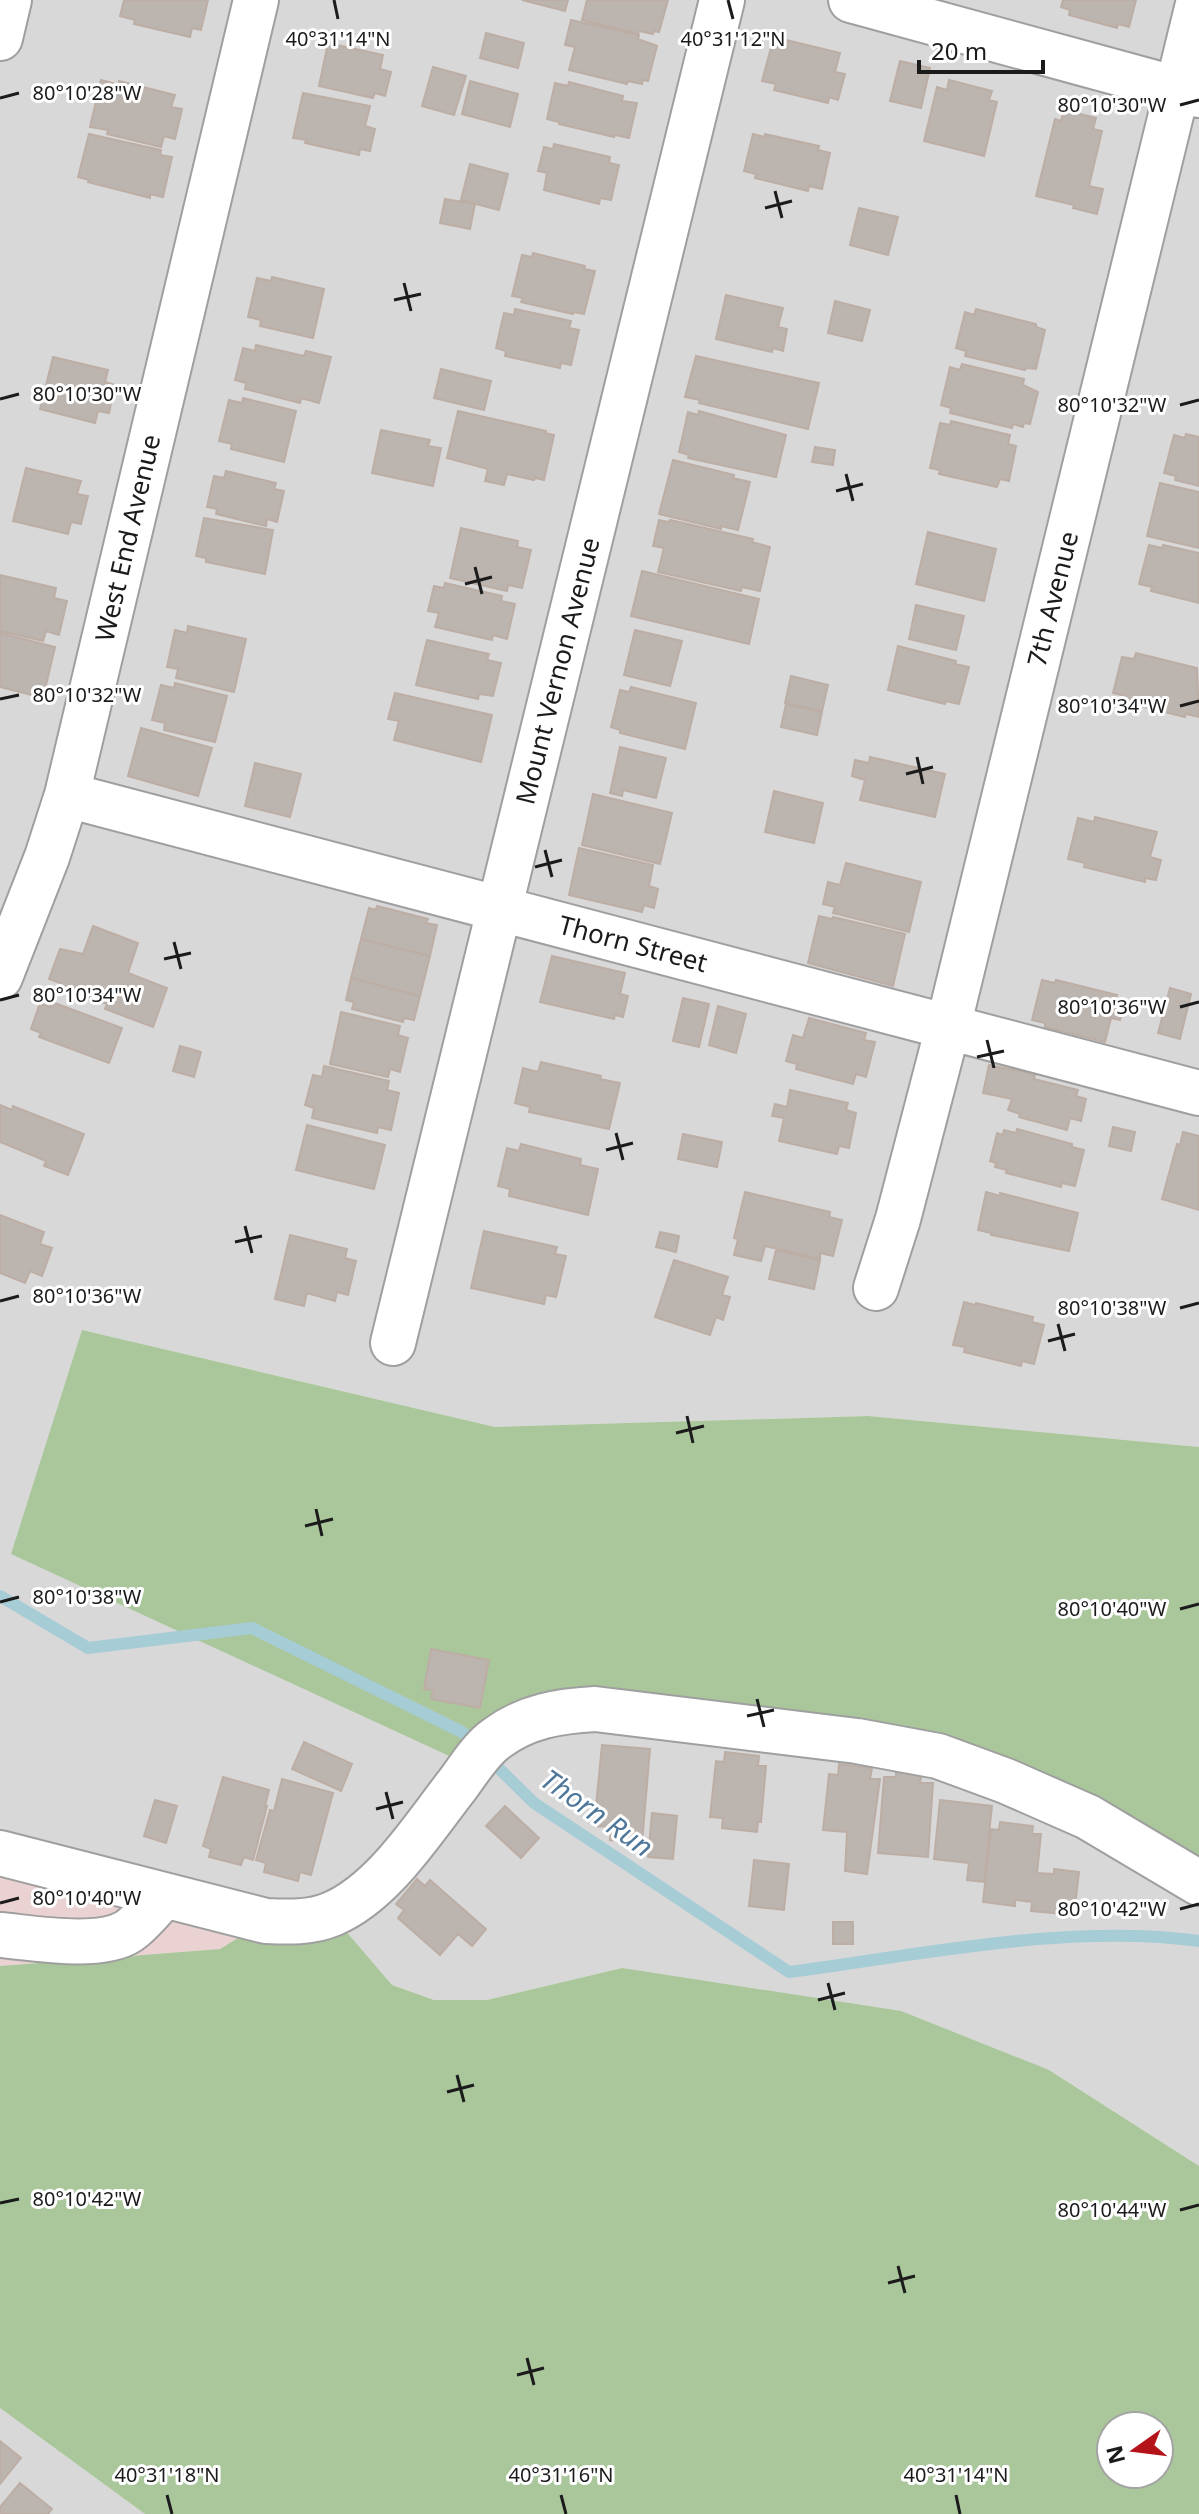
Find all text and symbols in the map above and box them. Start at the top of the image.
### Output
scale bar [919,24,1043,74]
text: 40°31'14"N [285,25,391,52]
text: 40°31'12"N [680,25,786,52]
text: 20 m [931,34,987,67]
text: 80°10'28"W [33,79,142,106]
text: 80°10'30"W [1058,91,1167,118]
text: 80°10'30"W [33,380,142,407]
text: 80°10'32"W [1058,391,1167,418]
street label: West End Avenue [86,431,168,645]
street label: 7th Avenue [1018,527,1086,670]
street label: Mount Vernon Avenue [506,533,608,808]
text: 80°10'32"W [33,681,142,708]
text: 80°10'34"W [1058,692,1167,719]
street label: Thorn Street [555,906,712,980]
text: 80°10'34"W [33,981,142,1008]
text: 80°10'36"W [1058,993,1167,1020]
text: 80°10'36"W [33,1282,142,1309]
text: 80°10'38"W [1058,1294,1167,1321]
text: 80°10'38"W [33,1583,142,1610]
text: 80°10'40"W [1058,1595,1167,1622]
water label: Thorn Run [534,1760,661,1865]
text: 80°10'40"W [33,1884,142,1911]
text: 80°10'42"W [1058,1895,1167,1922]
text: 80°10'42"W [33,2185,142,2212]
text: 80°10'44"W [1058,2196,1167,2223]
north arrow [1095,2410,1175,2490]
text: N [1098,2443,1131,2467]
text: 40°31'18"N [114,2461,220,2488]
text: 40°31'16"N [508,2461,614,2488]
text: 40°31'14"N [903,2461,1009,2488]

